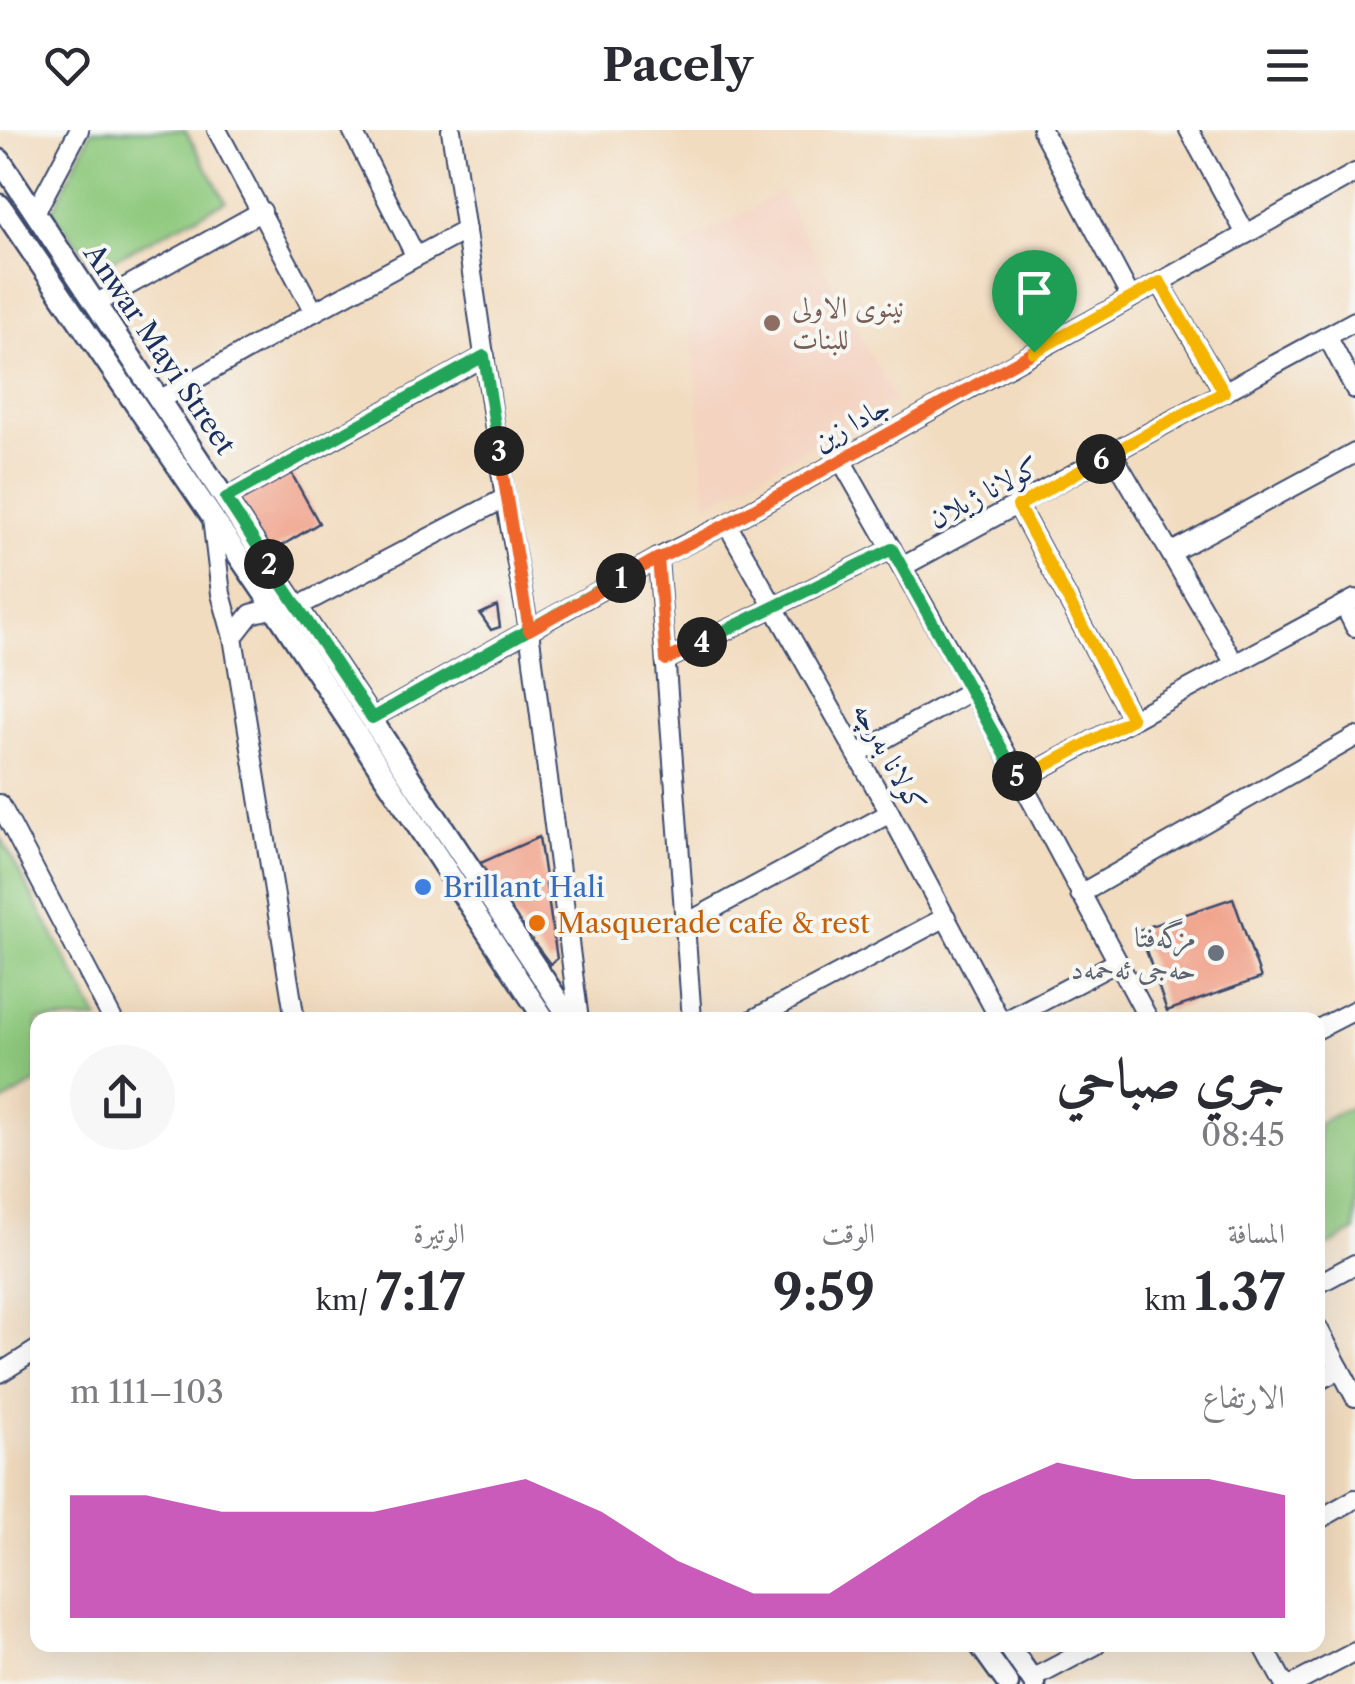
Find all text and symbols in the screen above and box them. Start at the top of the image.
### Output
text: Pacely [602,37,753,93]
icon: heart [40,38,95,93]
icon: menu [1260,38,1315,93]
street label: Anwar Mayi Street [76,237,243,461]
pin [992,250,1077,353]
icon: arrive [1007,265,1062,320]
place label: نينوى الاولى للبنات [792,290,904,356]
marker: نينوى الاولى للبنات [761,312,783,334]
street label: جادا زین [807,388,895,458]
pin: 3 [474,426,524,476]
text: 3 [491,434,507,468]
pin: 6 [1076,434,1126,484]
text: 6 [1093,442,1109,476]
street label: کولانا ژیلان [923,449,1046,536]
pin: 2 [244,539,294,589]
text: 2 [261,547,277,581]
pin: 1 [596,553,646,603]
text: 1 [615,561,627,595]
pin: 4 [677,617,727,667]
text: 4 [694,625,710,659]
street label: کولانا بەرچە [843,696,934,819]
pin: 5 [992,751,1042,801]
text: 5 [1009,759,1025,793]
place label: Brillant Hali [443,870,604,904]
marker: Brillant Hali [412,876,434,898]
place label: Masquerade cafe & rest [557,906,870,940]
marker: Masquerade cafe & rest [526,912,548,934]
place label: مزگەفتا حەجی ئەحمەد [1071,918,1196,986]
marker: مزگەفتا حەجی ئەحمەد [1205,942,1227,964]
text: جري صباحي [1056,1044,1285,1111]
button: share [70,1045,175,1150]
text: 08:45 [1201,1115,1285,1154]
text: الوتيرة [413,1216,465,1250]
text: الوقت [821,1216,875,1250]
text: المسافة [1228,1216,1285,1250]
text: 7:17 [375,1261,465,1323]
text: 9:59 [773,1261,875,1323]
text: 1.37 [1194,1261,1285,1323]
text: /km [316,1283,375,1317]
text: km [1145,1283,1194,1317]
text: 103–111 m [70,1372,224,1411]
text: الارتفاع [1202,1377,1285,1416]

